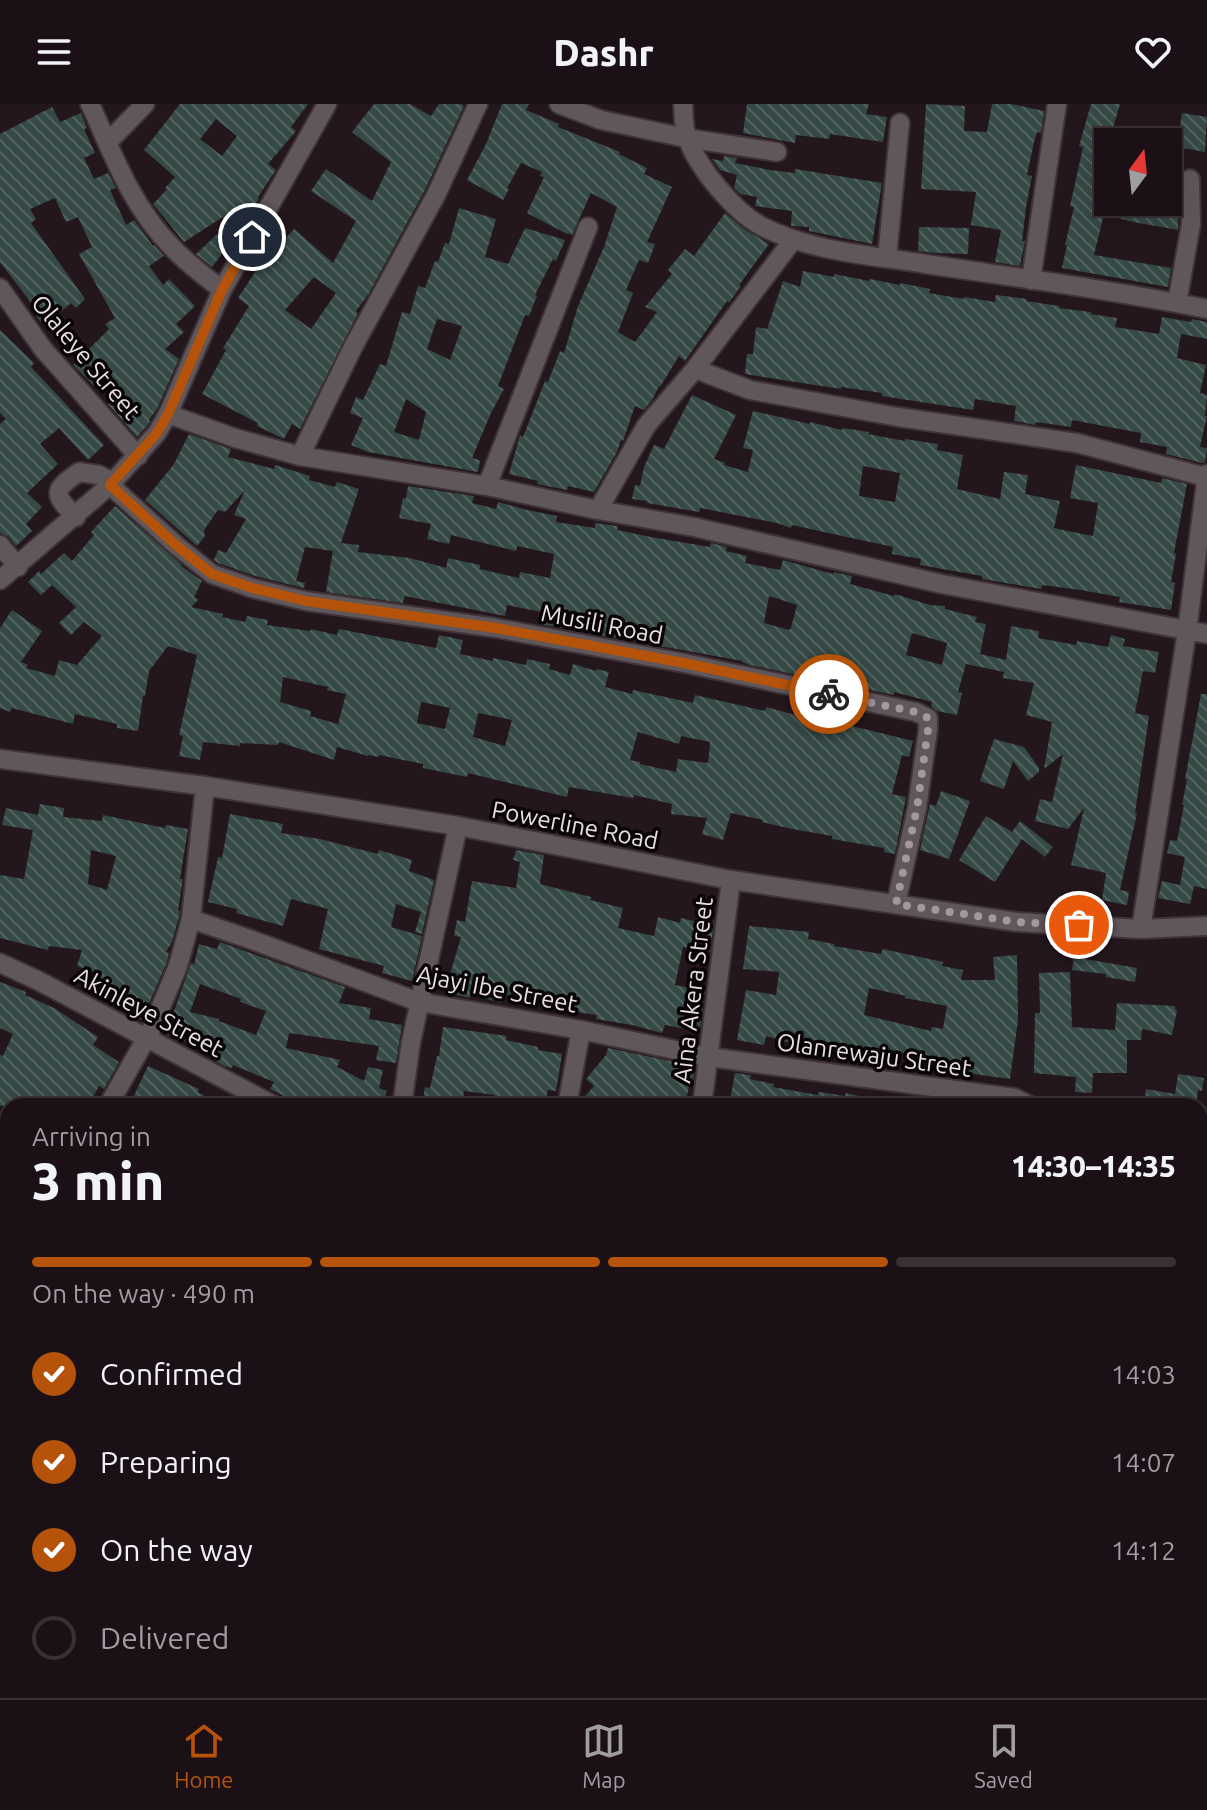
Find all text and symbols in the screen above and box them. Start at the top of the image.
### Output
icon: menu [32,30,76,74]
icon: heart [1131,30,1175,74]
text: Dashr [553,32,654,73]
north arrow [1094,128,1182,216]
map controls [1094,128,1182,216]
pin [218,203,286,271]
icon: home [230,215,274,259]
street label: Olaleye Street [26,289,146,425]
street label: Musili Road [539,599,665,649]
courier [789,654,869,734]
icon: bike [807,672,851,716]
street label: Powerline Road [490,796,660,854]
pin [1045,891,1113,959]
street label: Aina Akera Street [668,895,718,1085]
icon: bag [1057,903,1101,947]
street label: Ajayi Ibe Street [415,960,580,1018]
street label: Akinleye Street [70,962,228,1063]
street label: Olanrewaju Street [775,1028,974,1082]
text: Arriving in [32,1122,151,1151]
text: 14:30–14:35 [1011,1149,1176,1183]
text: 3 min [32,1152,164,1210]
text: On the way · 490 m [32,1279,255,1308]
icon: check [32,1352,76,1396]
text: Confirmed [100,1357,243,1391]
text: 14:03 [1111,1360,1176,1389]
icon: check [32,1440,76,1484]
text: Preparing [100,1445,232,1479]
text: 14:07 [1111,1448,1176,1477]
icon: check [32,1528,76,1572]
text: On the way [100,1533,253,1567]
text: 14:12 [1111,1536,1176,1565]
text: Delivered [100,1621,229,1655]
tab: Home [174,1719,234,1792]
tab: Map [582,1719,626,1792]
tab: Saved [974,1719,1033,1792]

